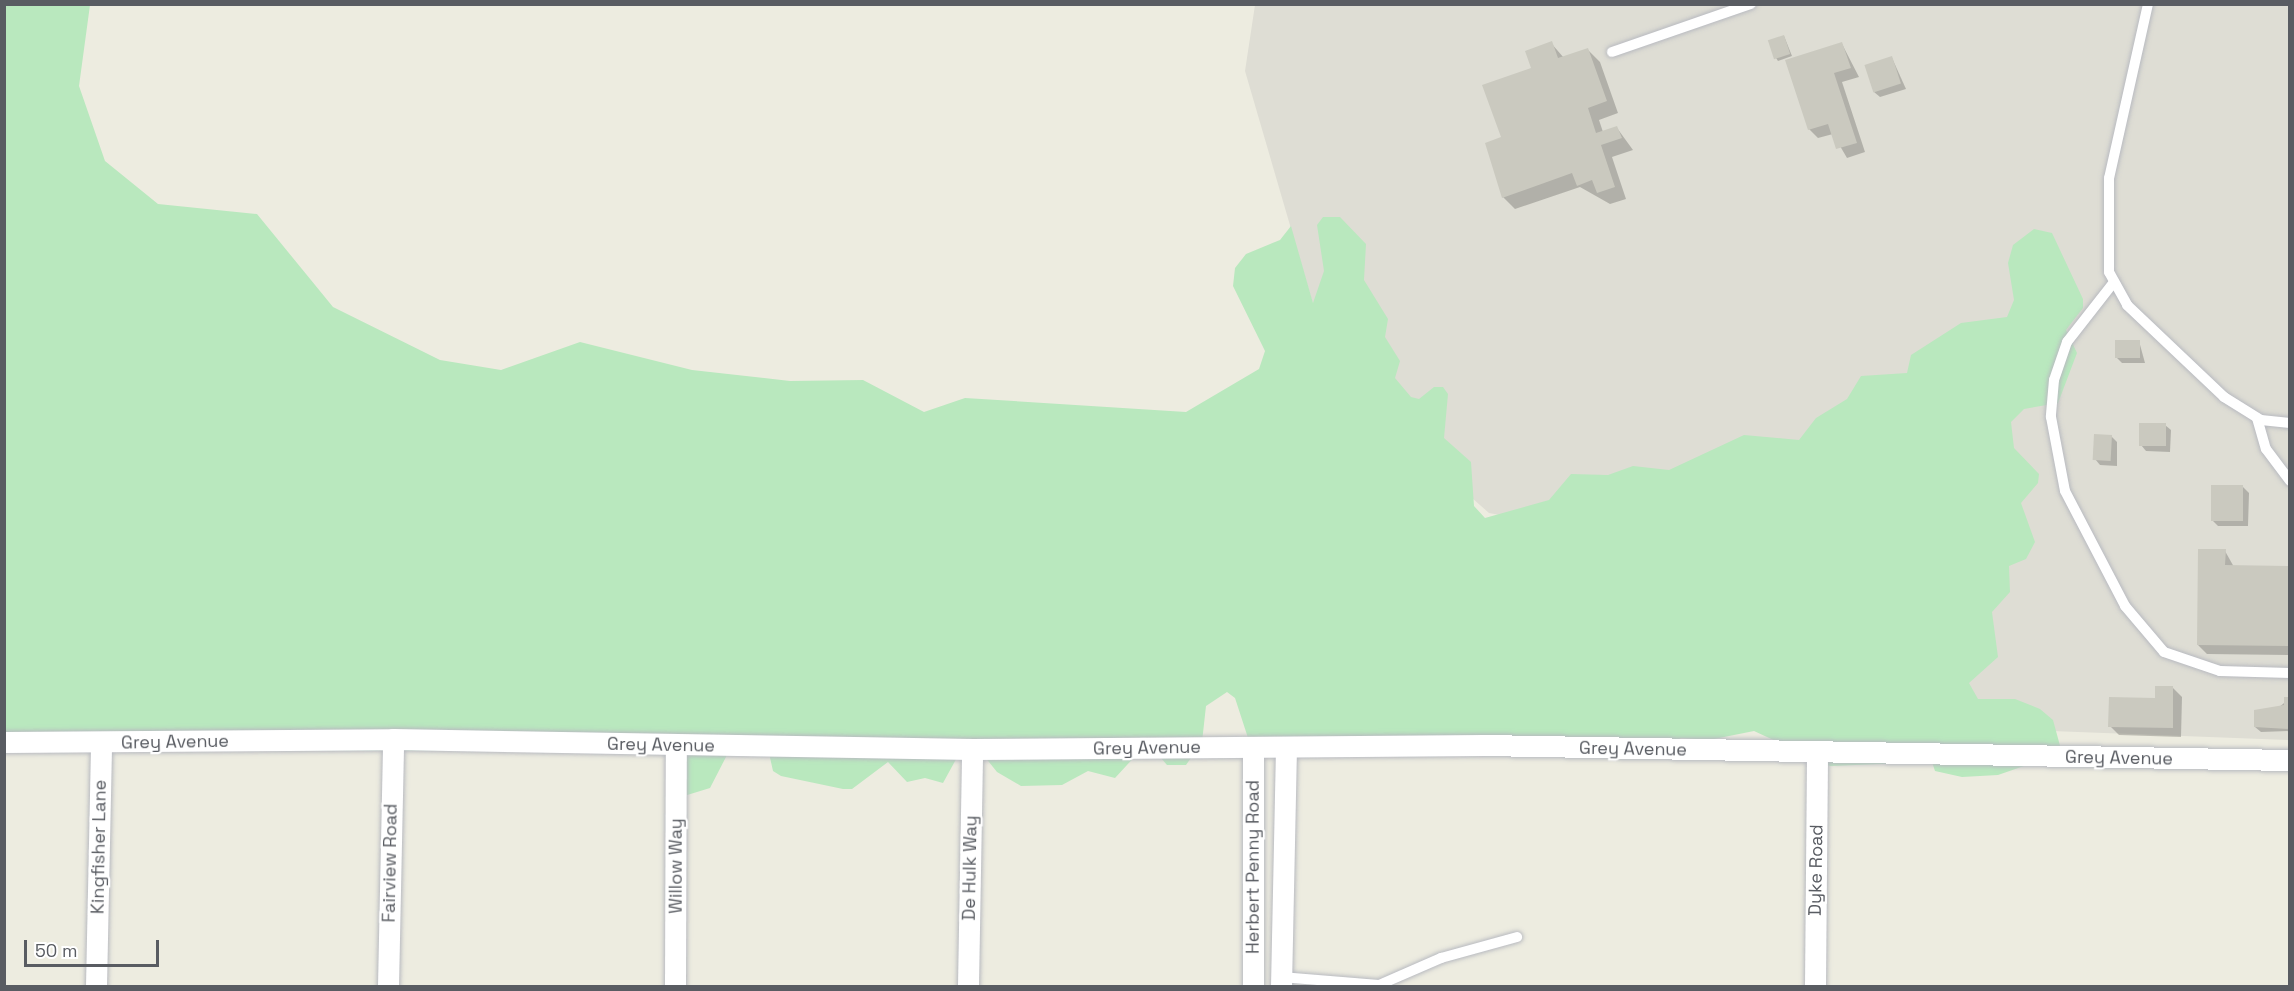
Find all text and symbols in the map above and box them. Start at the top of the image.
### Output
street label: Grey Avenue [121,730,229,754]
street label: Grey Avenue [607,733,715,757]
street label: Grey Avenue [1093,736,1201,760]
street label: Grey Avenue [1579,737,1687,761]
street label: Grey Avenue [2065,746,2173,770]
street label: Kingfisher Lane [87,780,111,914]
street label: Herbert Penny Road [1242,780,1264,954]
street label: Fairview Road [378,803,402,923]
street label: De Hulk Way [958,815,982,921]
street label: Willow Way [665,818,687,914]
street label: Dyke Road [1804,824,1828,916]
scale bar [27,928,162,966]
text: 50 m [35,939,77,962]

